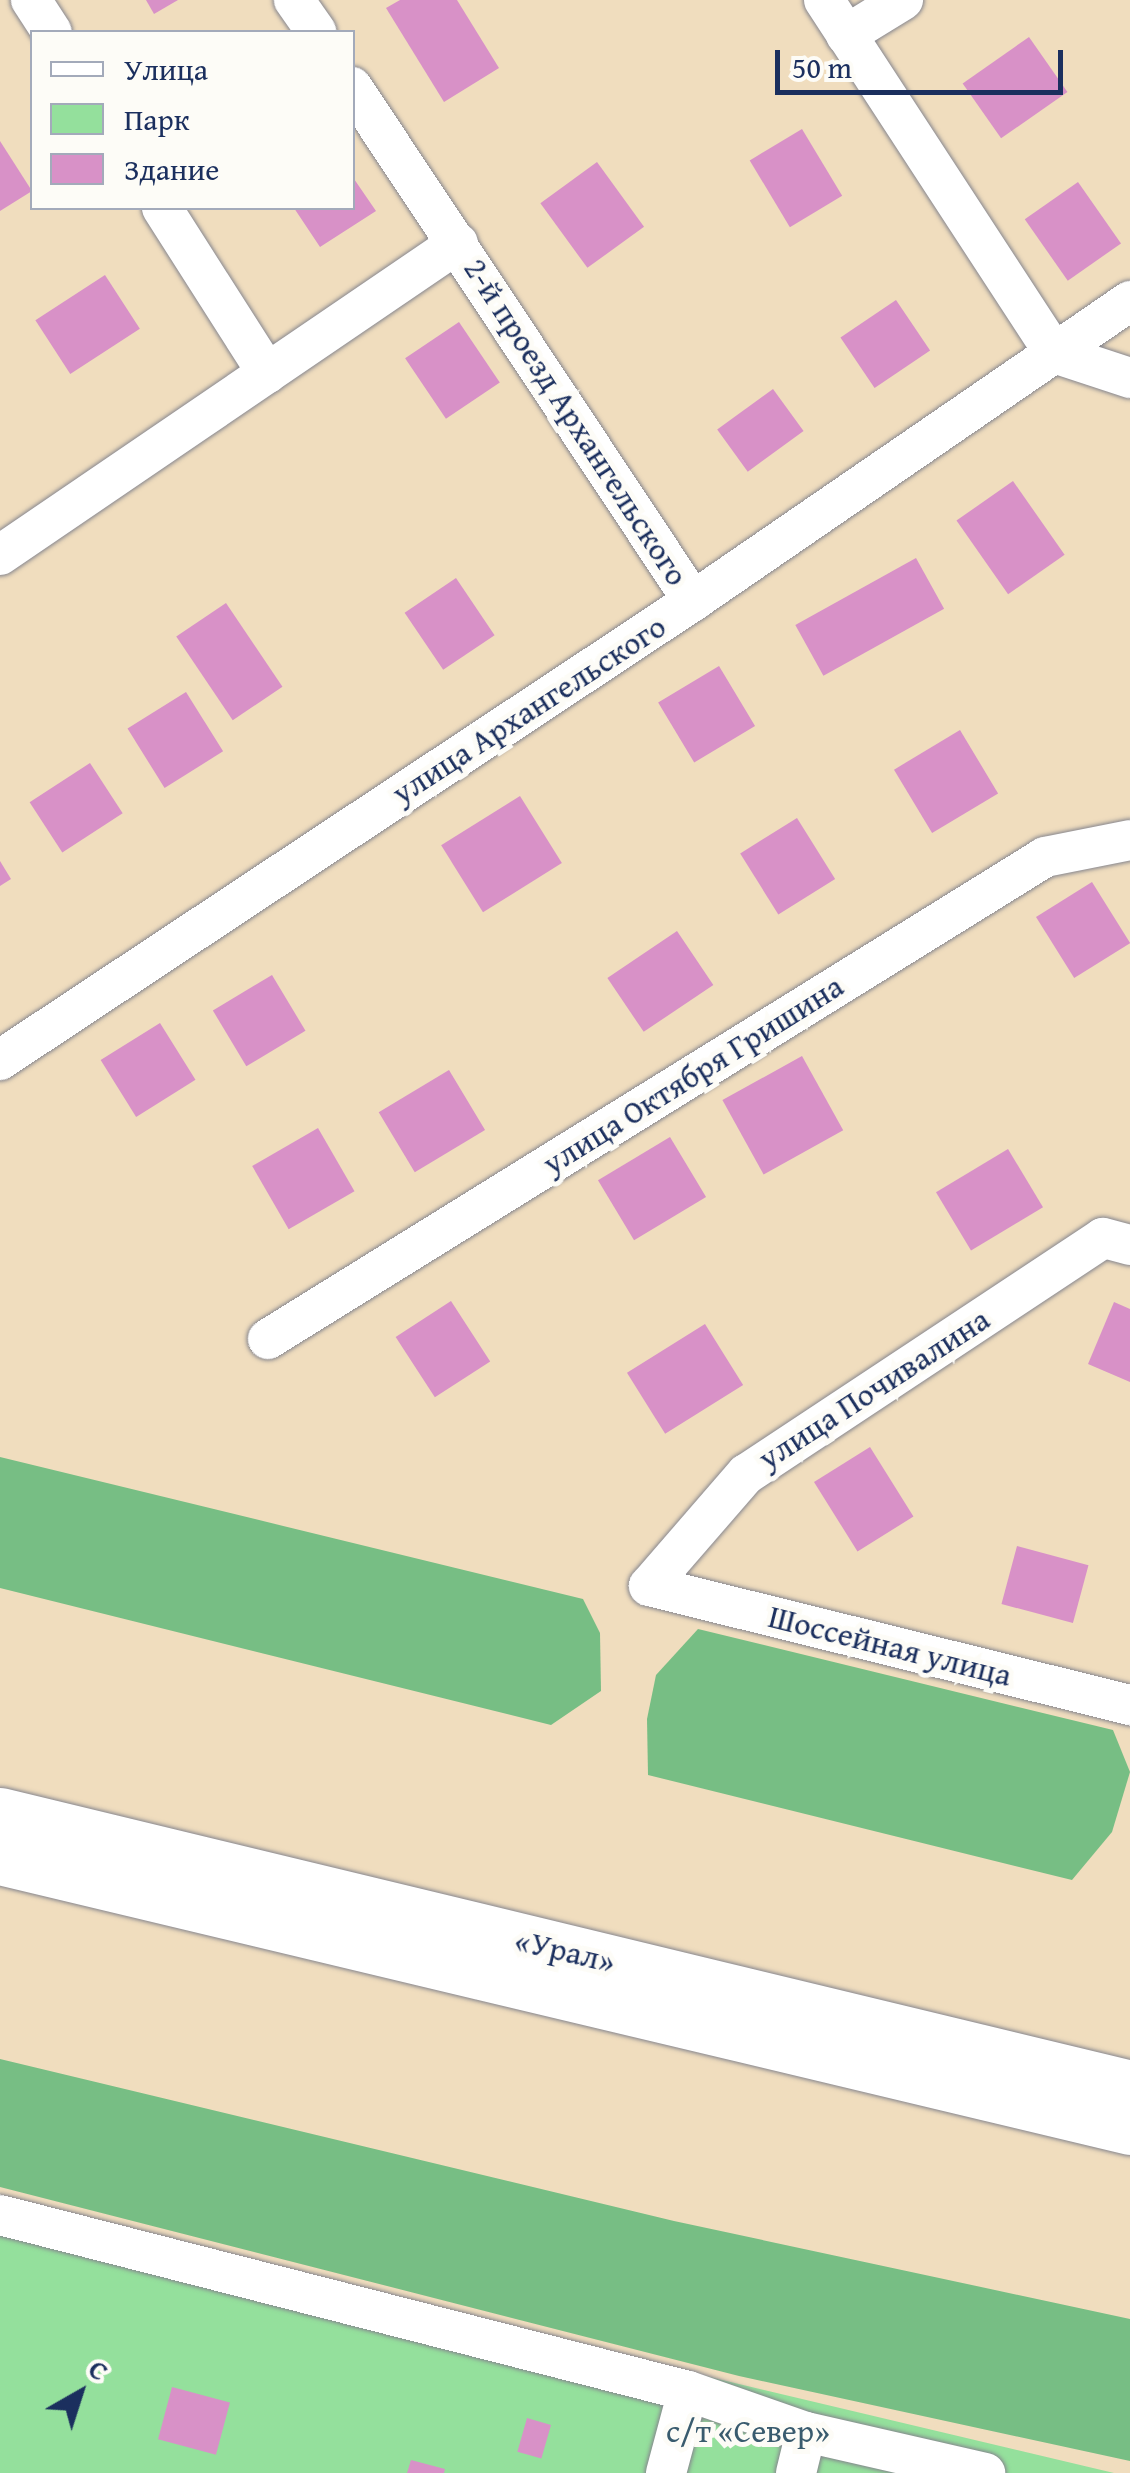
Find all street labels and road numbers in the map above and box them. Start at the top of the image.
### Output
street label: 2-й проезд Архангельского [456,251,696,593]
street label: улица Архангельского [385,607,673,813]
street label: улица Октября Гришина [536,967,850,1183]
street label: улица Почивалина [751,1300,997,1478]
street label: Шоссейная улица [765,1597,1015,1695]
street label: «Урал» [511,1921,619,1981]

